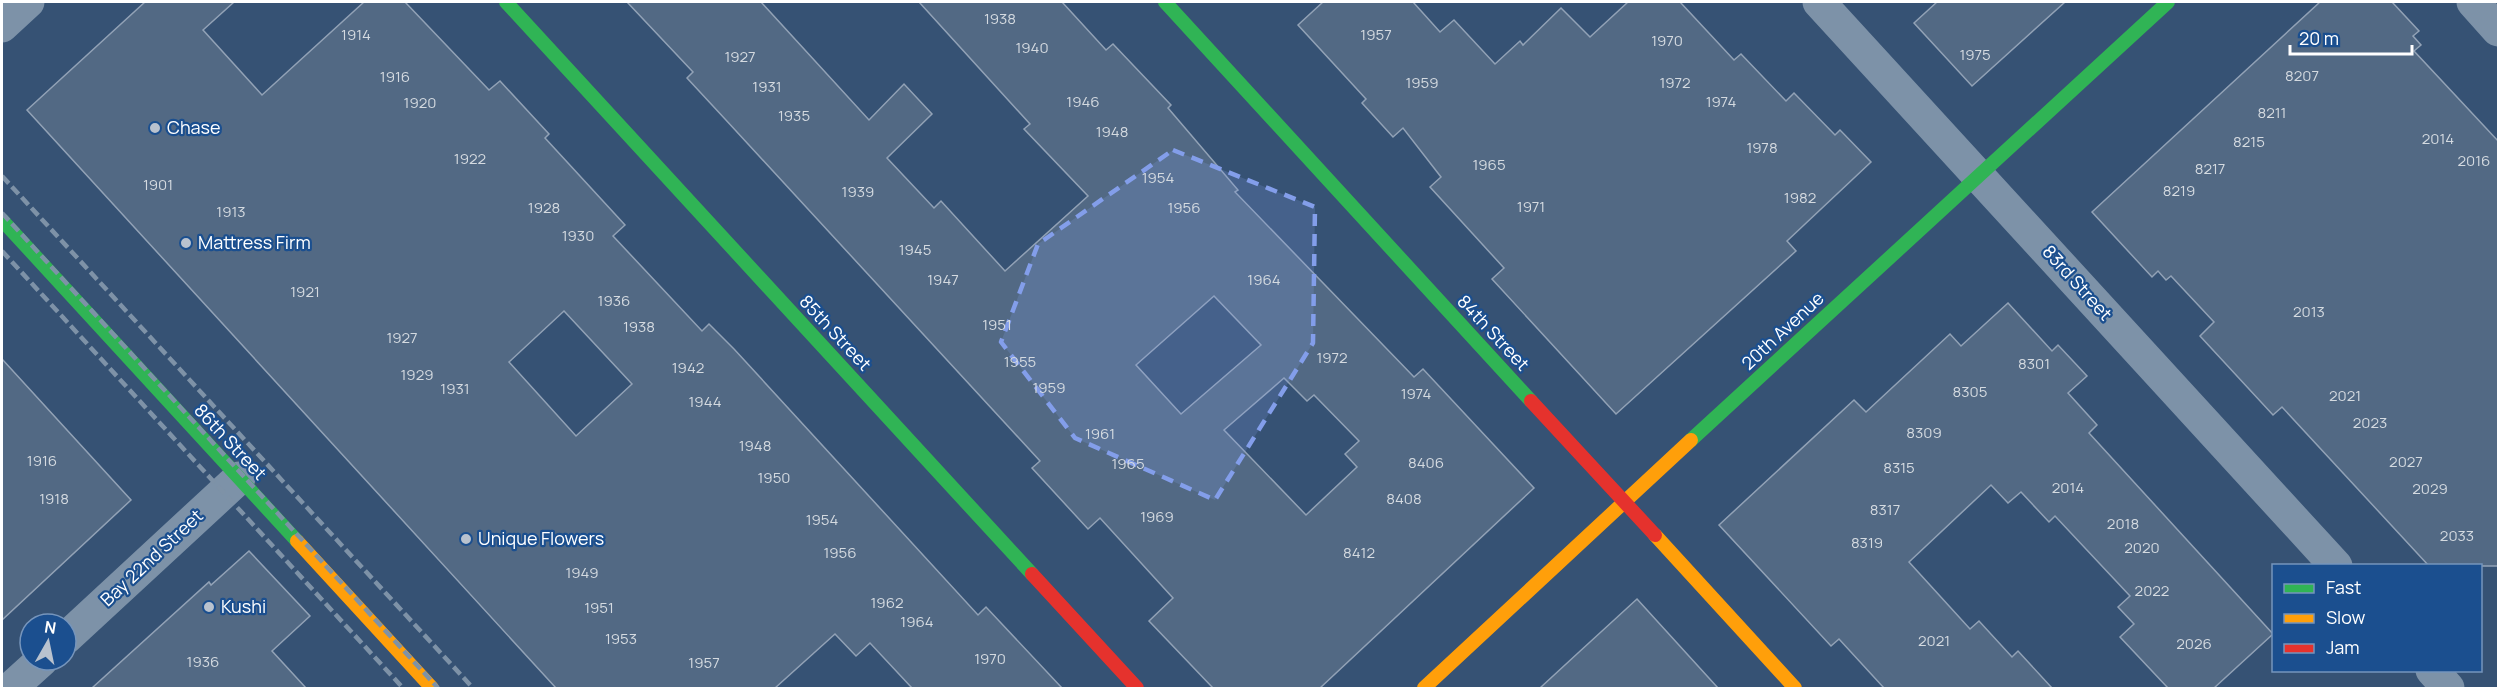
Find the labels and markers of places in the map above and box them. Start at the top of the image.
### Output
place label: Chase [167,115,221,139]
marker: Chase [148,121,162,135]
place label: Mattress Firm [198,230,311,254]
marker: Mattress Firm [179,236,193,250]
place label: Unique Flowers [478,526,604,550]
marker: Unique Flowers [459,532,473,546]
place label: Kushi [221,594,266,618]
marker: Kushi [202,600,216,614]

